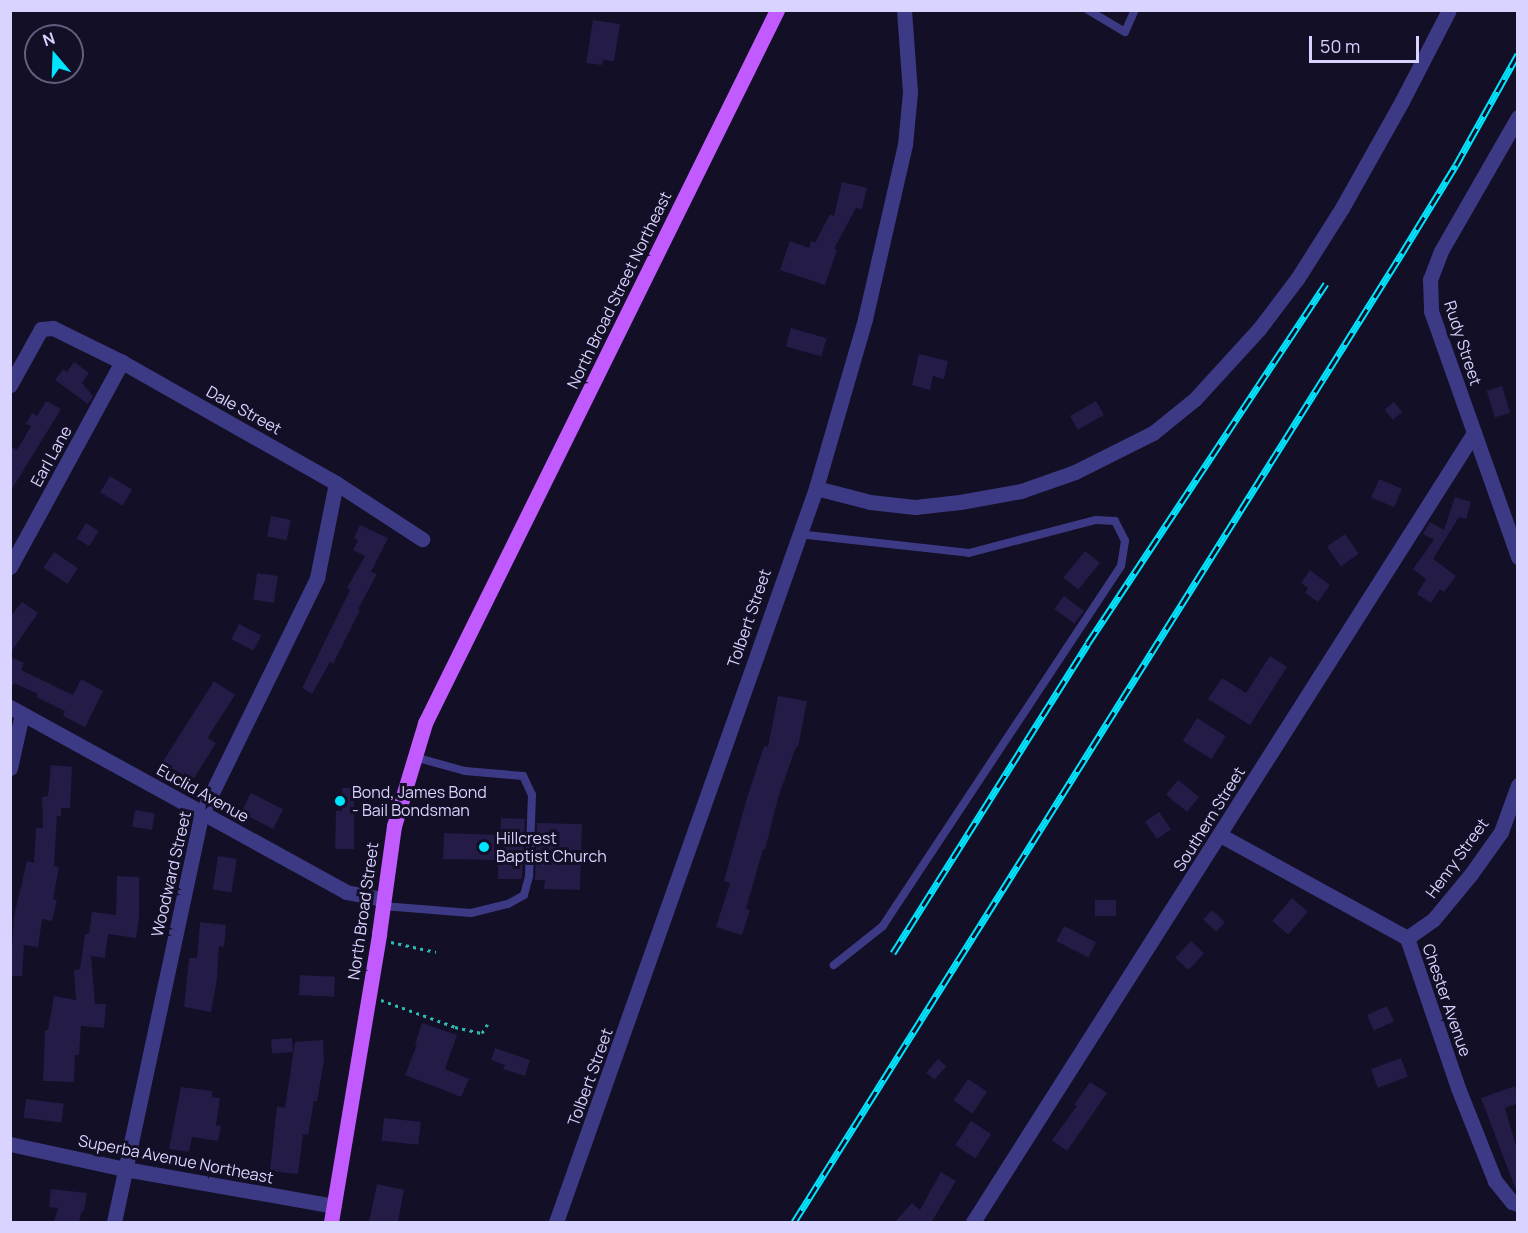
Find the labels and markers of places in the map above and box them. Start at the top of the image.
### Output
place label: Bond, James Bond - Bail Bondsman [352,782,487,820]
marker: Bond, James Bond - Bail Bondsman [333,794,347,808]
place label: Hillcrest Baptist Church [496,828,607,866]
marker: Hillcrest Baptist Church [477,840,491,854]

